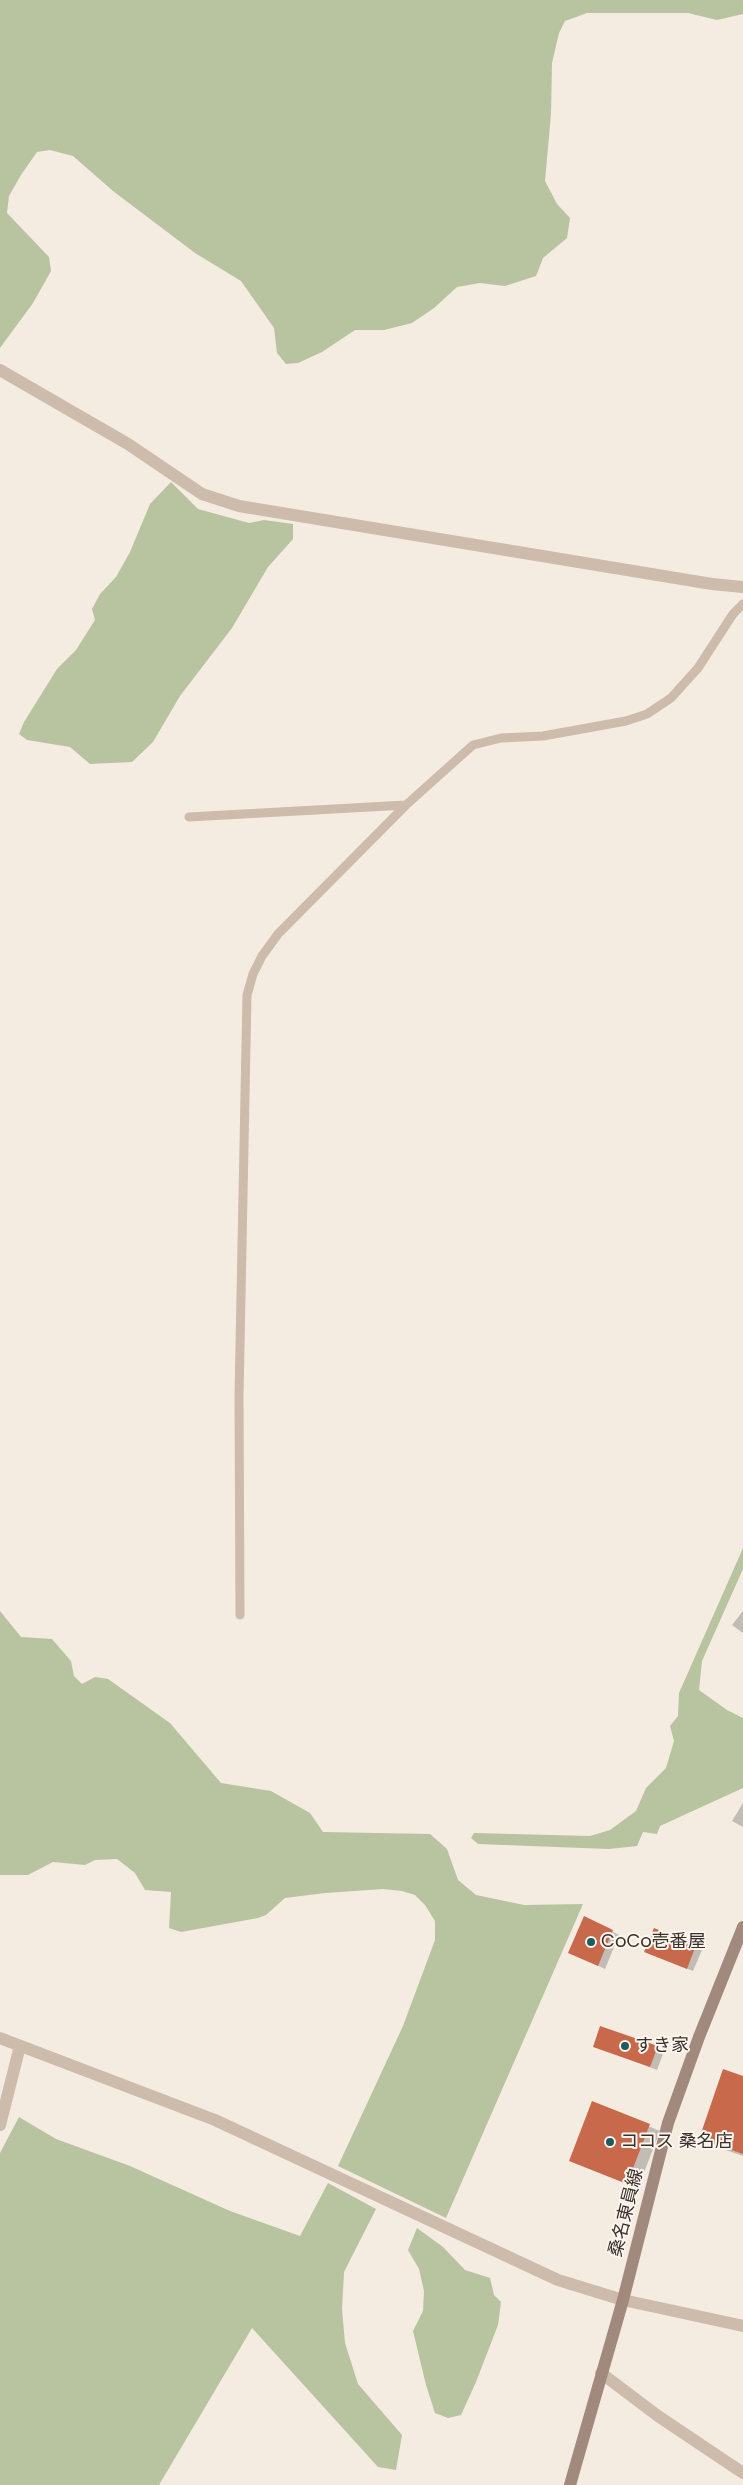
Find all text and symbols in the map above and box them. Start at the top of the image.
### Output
place label: CoCo壱番屋 [601,1931,706,1953]
marker: CoCo壱番屋 [585,1936,597,1948]
place label: すき家 [635,2035,689,2057]
marker: すき家 [619,2040,631,2052]
place label: ココス 桑名店 [620,2131,733,2153]
marker: ココス 桑名店 [604,2136,616,2148]
street label: 桑名東員線 [606,2167,648,2259]

